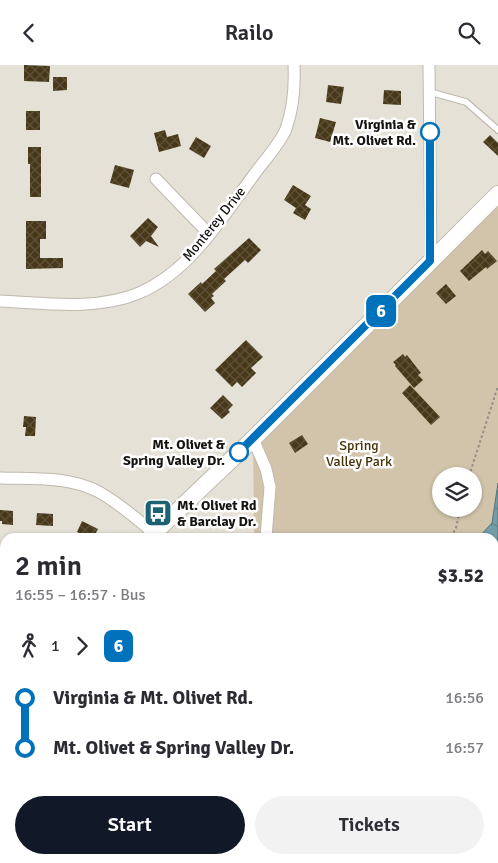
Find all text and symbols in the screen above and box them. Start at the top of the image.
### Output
icon: back [15,19,43,47]
text: Railo [225,19,273,46]
icon: search [455,19,483,47]
place label: Virginia & Mt. Olivet Rd. [333,116,417,149]
marker: Virginia & Mt. Olivet Rd. [420,122,440,142]
street label: Monterey Drive [179,183,249,265]
line badge: 6 [365,295,397,327]
text: 6 [376,300,386,322]
place label: Mt. Olivet & Spring Valley Dr. [123,436,226,469]
park label: Spring Valley Park [326,437,392,470]
marker: Mt. Olivet & Spring Valley Dr. [229,442,249,462]
map controls [432,467,482,517]
button: layers [432,467,482,517]
place label: Mt. Olivet Rd & Barclay Dr. [177,497,257,530]
bus stop icon: Mt. Olivet Rd & Barclay Dr. [143,498,173,528]
text: 2 min [15,549,82,583]
text: $3.52 [438,564,484,588]
text: 16:55 – 16:57 · Bus [15,585,146,605]
icon: walk [15,632,43,660]
icon: forward [68,632,96,660]
text: 6 [114,635,123,657]
text: 1 [51,636,60,656]
text: Virginia & Mt. Olivet Rd. [53,686,253,710]
text: 16:56 [445,688,484,708]
text: Mt. Olivet & Spring Valley Dr. [53,736,294,760]
text: 16:57 [445,738,484,758]
button: Start [15,796,245,854]
button: Tickets [255,796,484,854]

